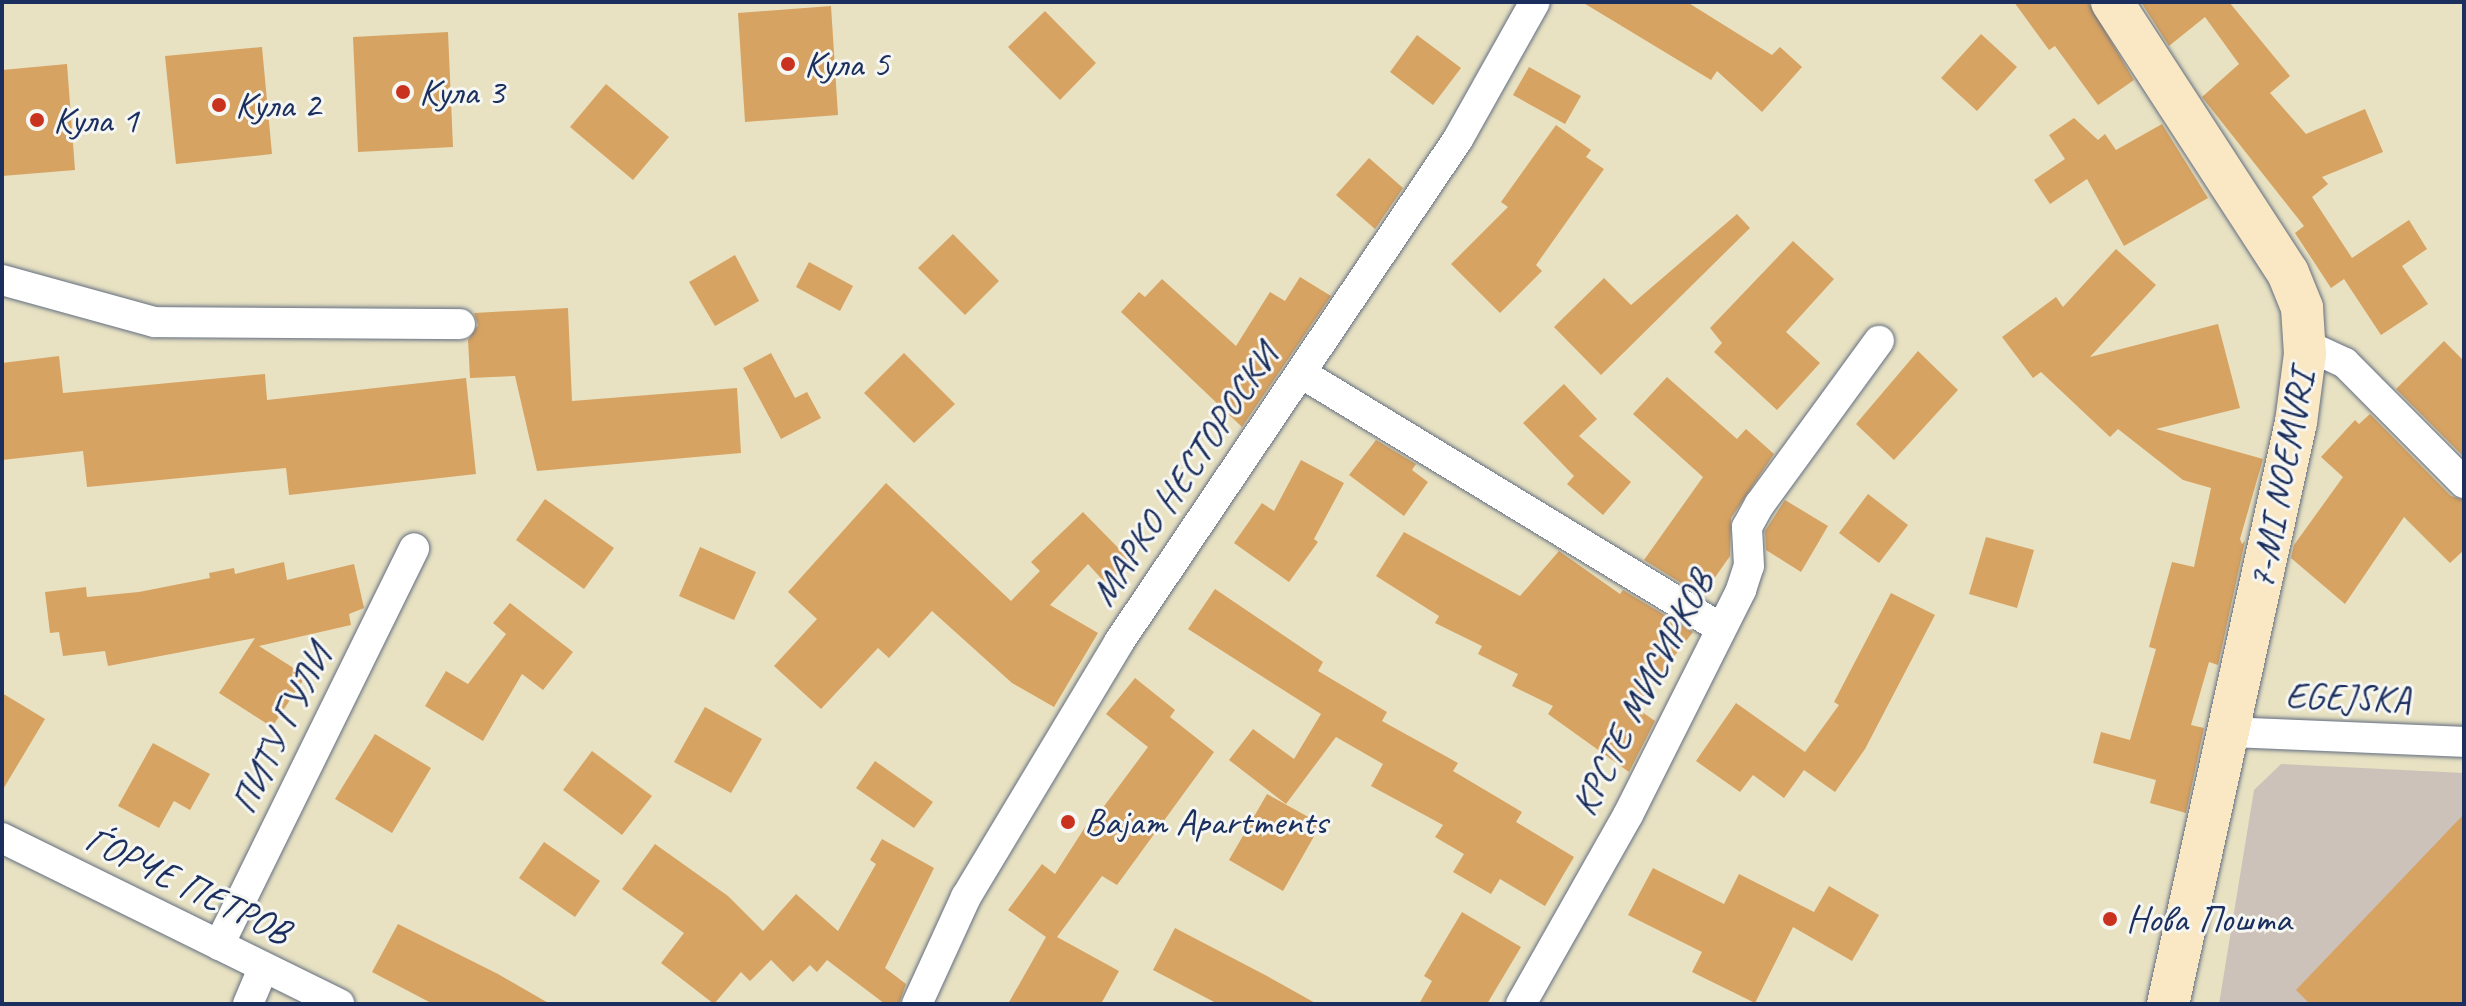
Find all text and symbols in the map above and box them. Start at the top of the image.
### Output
place label: Кула 5 [804,41,889,87]
marker: Кула 5 [779,55,797,73]
place label: Кула 3 [419,69,504,115]
place label: Кула 2 [235,82,320,128]
marker: Кула 3 [394,83,412,101]
marker: Кула 2 [210,96,228,114]
place label: Кула 1 [53,97,138,143]
marker: Кула 1 [28,111,46,129]
street label: МАРКО НЕСТОРОСКИ [1080,335,1288,615]
street label: 7-MI NOEMVRI [2237,365,2325,595]
street label: КРСТЕ МИСИРКОВ [1561,563,1723,823]
street label: ПИТУ ГУЛИ [222,640,340,818]
street label: EGEJSKA [2285,672,2411,722]
place label: Bajam Apartments [1084,799,1328,845]
marker: Bajam Apartments [1059,813,1077,831]
street label: ЃОРЧЕ ПЕТРОВ [78,816,298,954]
place label: Нова Пошта [2126,896,2293,942]
marker: Нова Пошта [2101,910,2119,928]

